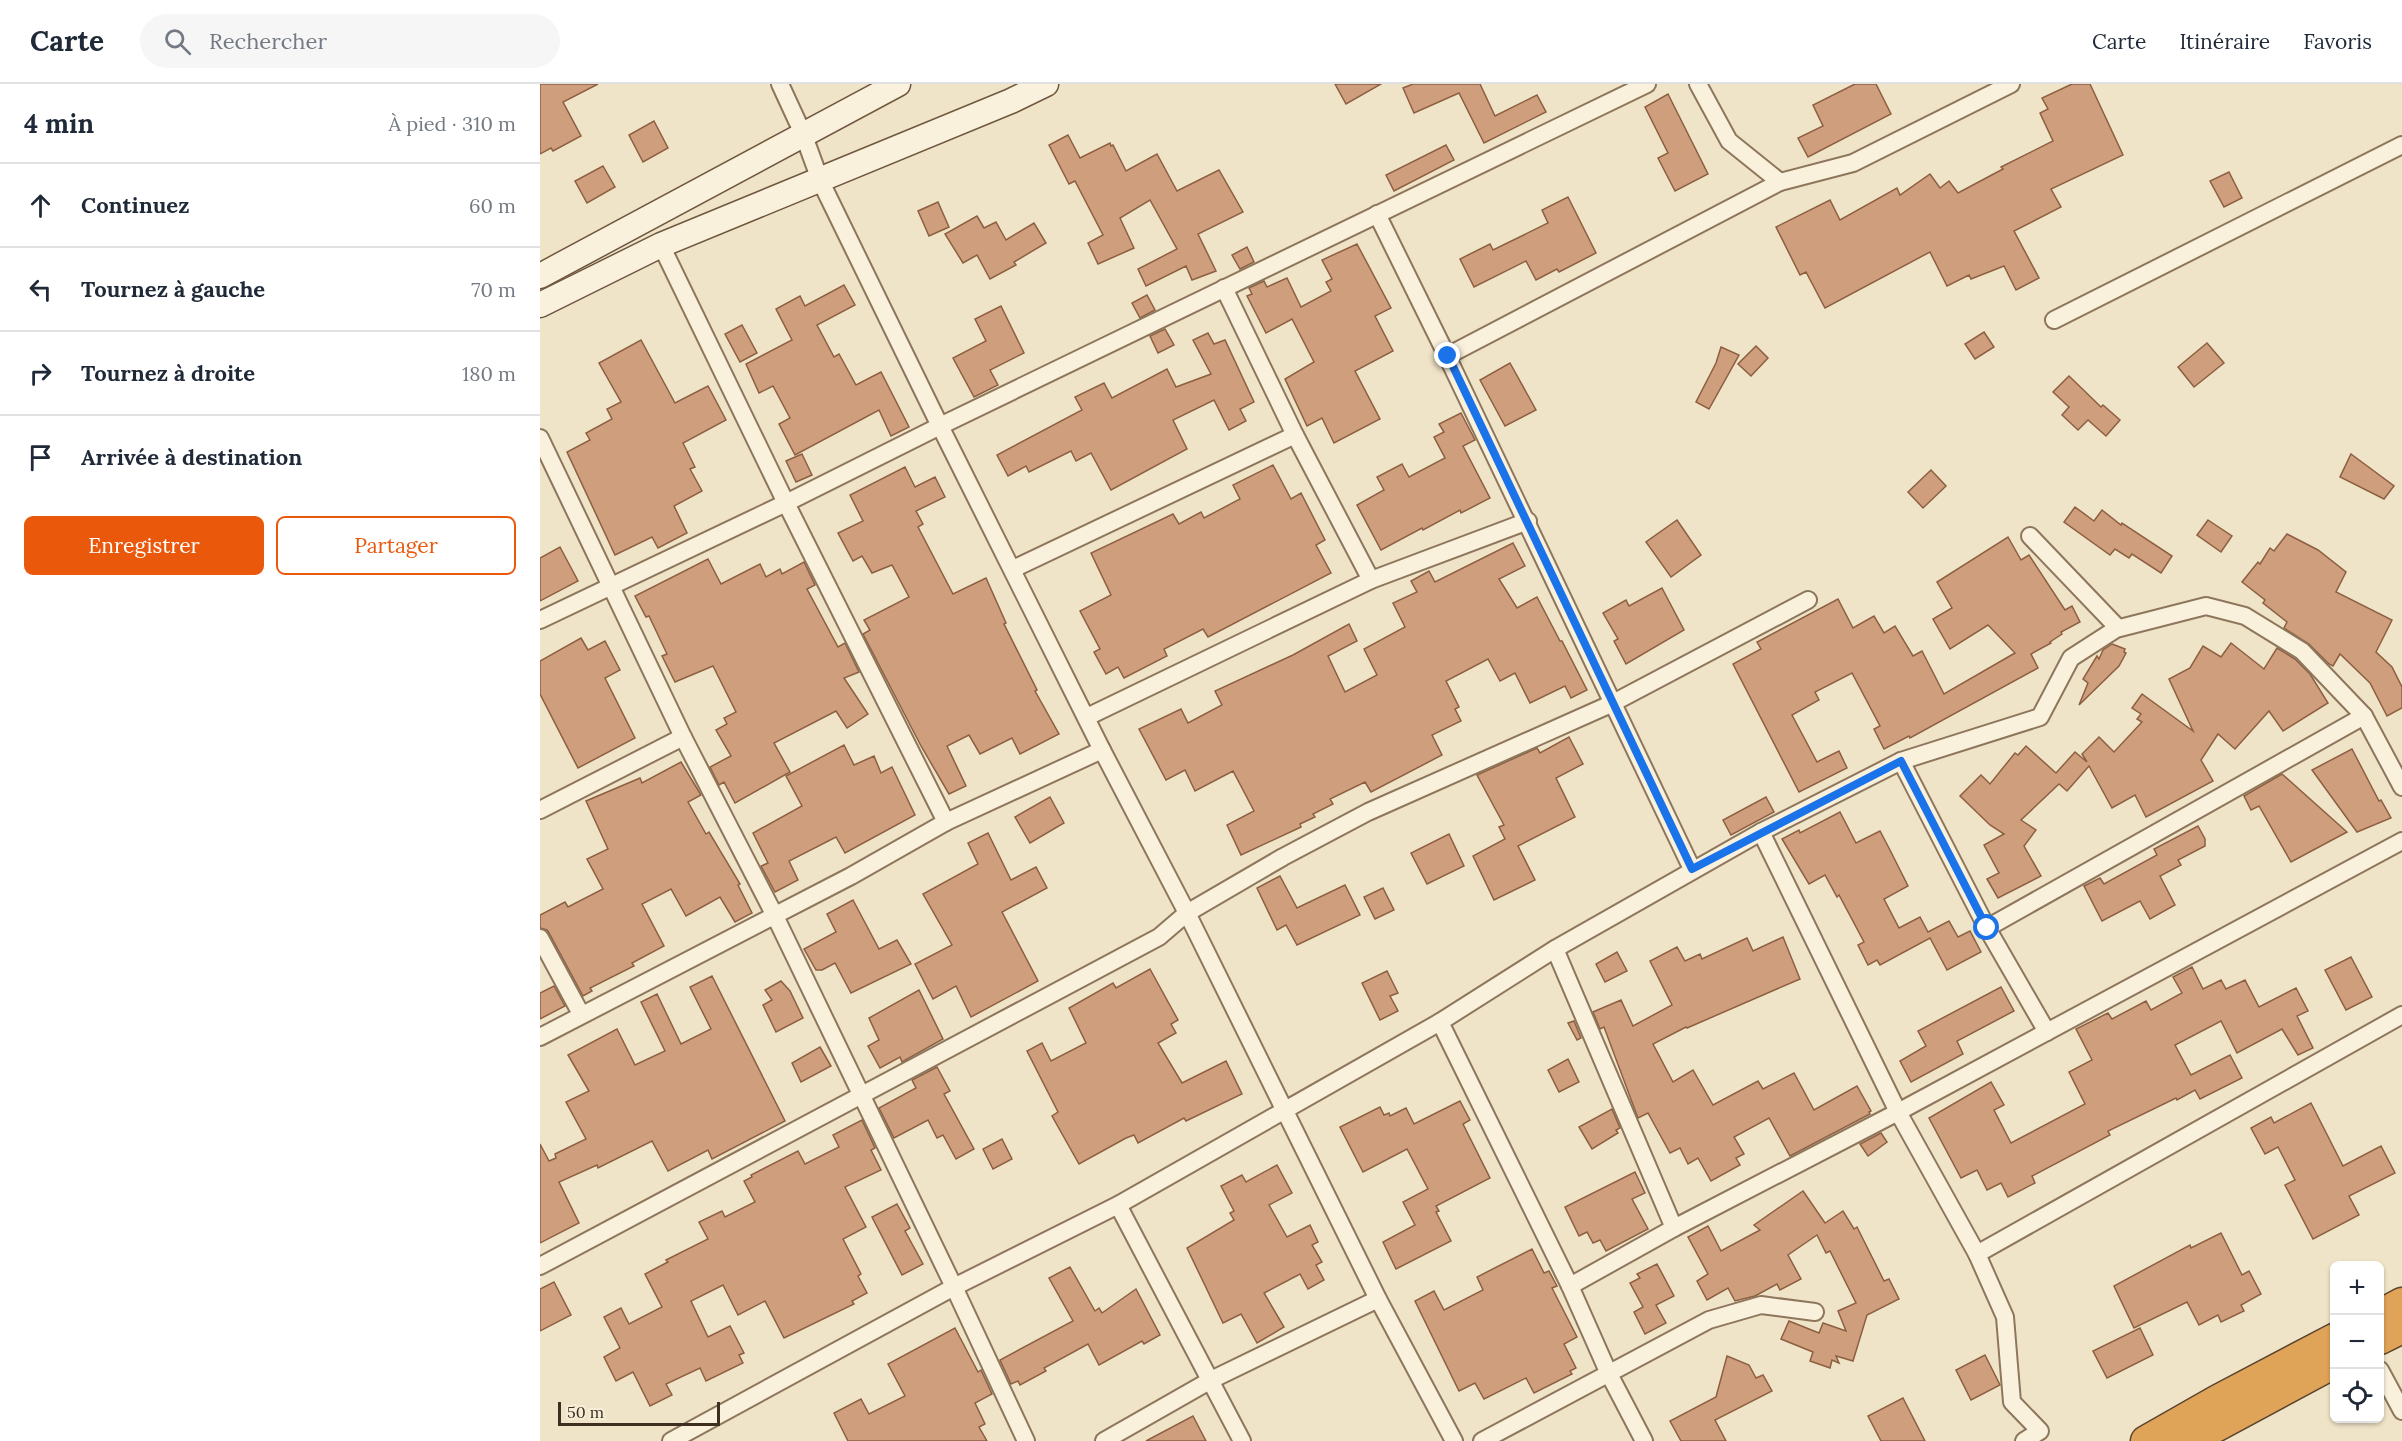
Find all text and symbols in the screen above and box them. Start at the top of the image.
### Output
search box [140,14,560,68]
text: Carte [30,23,104,59]
icon: search [161,25,194,58]
text: Rechercher [209,27,327,55]
text: Carte [2092,28,2146,55]
text: Itinéraire [2179,28,2270,55]
text: Favoris [2303,28,2372,55]
text: 4 min [24,107,94,140]
text: À pied · 310 m [388,111,516,136]
icon: ahead [24,189,57,222]
text: Continuez [81,191,189,219]
text: 60 m [469,193,516,218]
icon: left [24,273,57,306]
text: Tournez à gauche [81,275,265,303]
text: 70 m [471,277,516,302]
route end [1434,342,1460,368]
icon: right [24,357,57,390]
text: Tournez à droite [81,359,255,387]
text: 180 m [462,361,516,386]
icon: arrive [24,441,57,474]
text: Arrivée à destination [81,443,302,471]
button: Enregistrer [24,516,264,575]
button: Partager [276,516,516,575]
route start [1973,914,1999,940]
map controls [2330,1261,2384,1423]
button: + [2330,1261,2384,1315]
button: − [2330,1315,2384,1369]
button: locate [2330,1369,2384,1423]
scale bar [558,1399,720,1426]
text: 50 m [567,1402,604,1422]

